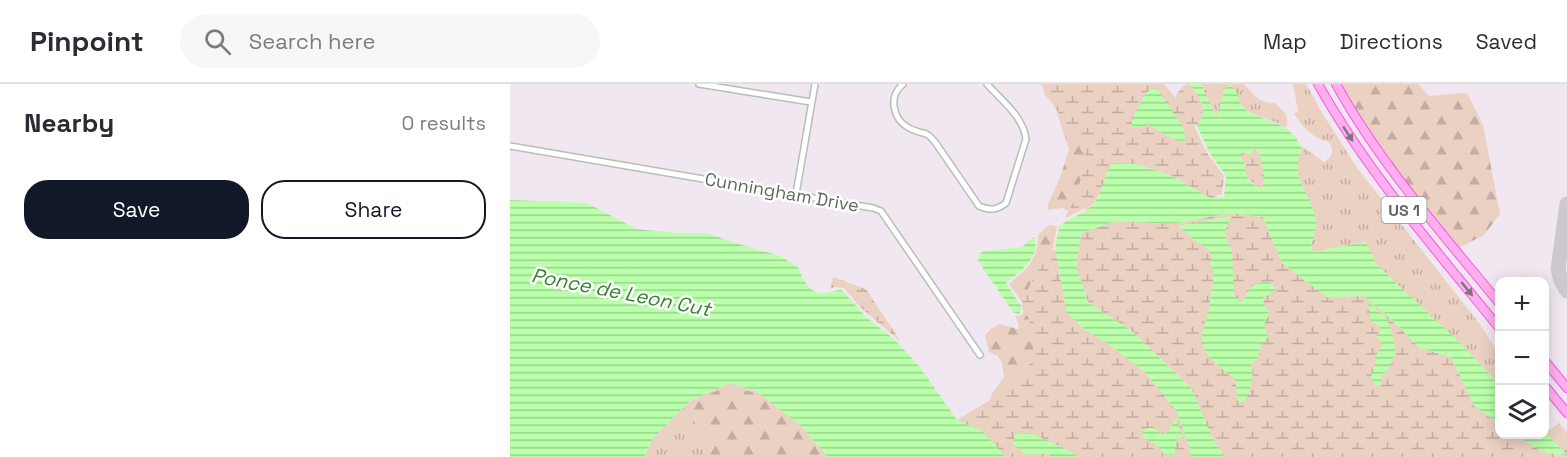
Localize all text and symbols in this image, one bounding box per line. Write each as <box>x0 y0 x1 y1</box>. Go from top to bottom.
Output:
search box <box>180 14 600 68</box>
text: Pinpoint <box>30 23 144 59</box>
icon: search <box>201 25 234 58</box>
text: Search here <box>249 27 375 55</box>
text: Map <box>1263 28 1307 55</box>
text: Directions <box>1340 28 1443 55</box>
text: Saved <box>1476 28 1537 55</box>
text: Nearby <box>24 106 114 140</box>
text: 0 results <box>402 110 486 136</box>
one-way arrow <box>1342 126 1353 142</box>
street label: Cunningham Drive <box>703 167 861 217</box>
button: Save <box>24 180 249 239</box>
button: Share <box>261 180 486 239</box>
road number: US 1 <box>1382 197 1426 223</box>
water label: Ponce de Leon Cut <box>529 262 714 322</box>
map controls <box>1495 277 1549 439</box>
button: + <box>1495 277 1549 331</box>
one-way arrow <box>1460 281 1472 296</box>
button: − <box>1495 331 1549 385</box>
button: layers <box>1495 385 1549 439</box>

